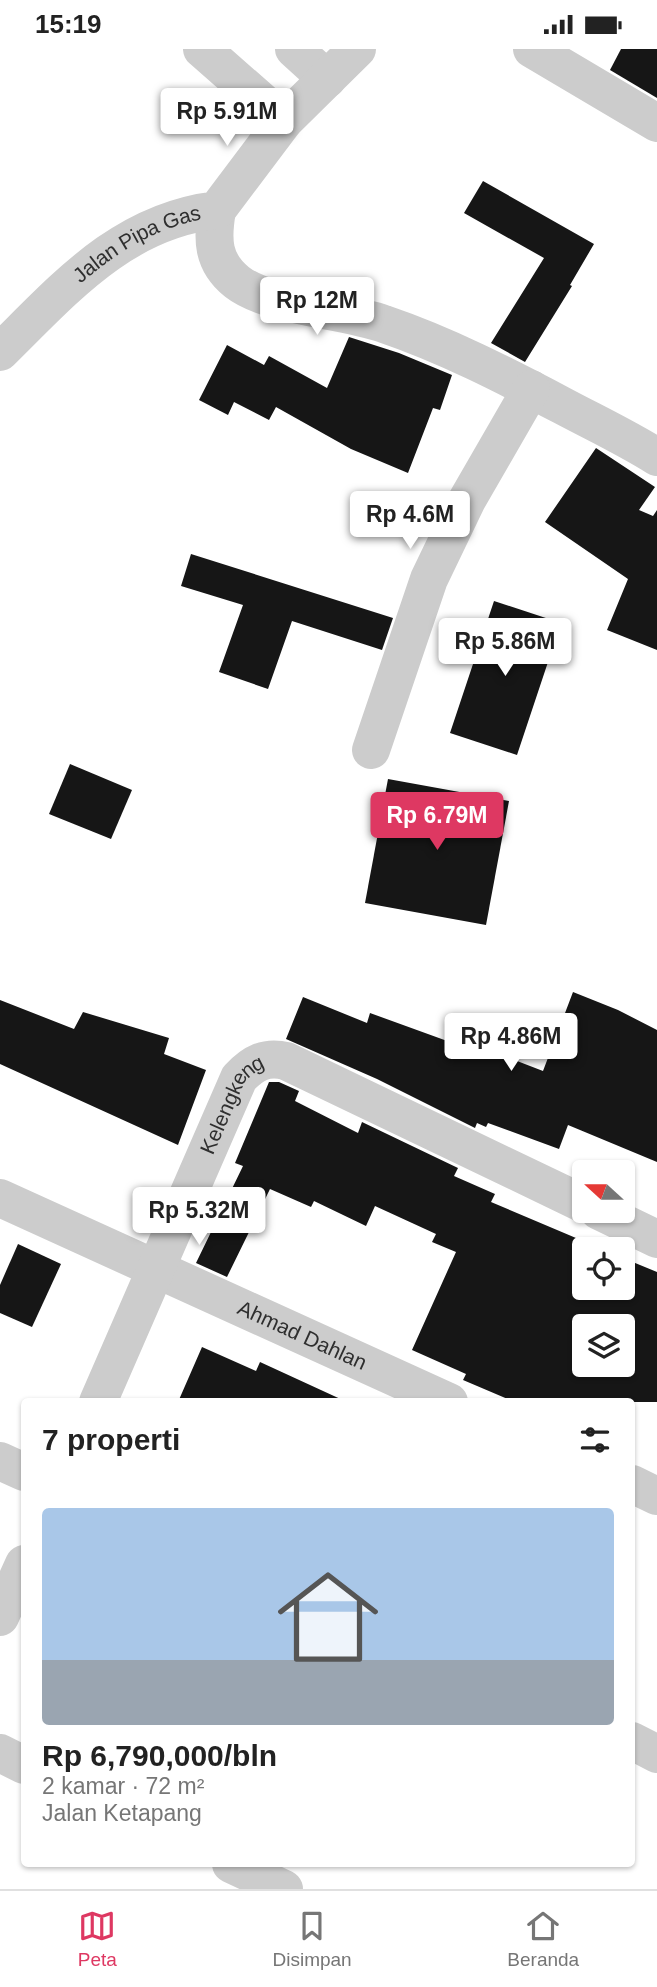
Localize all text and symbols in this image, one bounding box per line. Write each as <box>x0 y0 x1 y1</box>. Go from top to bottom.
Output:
text: 15:19 <box>35 9 102 39</box>
pin: Rp 5.91M <box>155 89 299 148</box>
text: Rp 5.91M <box>177 98 277 124</box>
street label: Jalan Pipa Gas <box>68 201 203 287</box>
pin: Rp 12M <box>260 278 374 337</box>
text: Rp 12M <box>276 287 358 313</box>
pin: Rp 4.6M <box>345 491 475 551</box>
text: Rp 4.6M <box>366 501 454 527</box>
pin: Rp 5.86M <box>433 619 577 678</box>
text: Rp 5.86M <box>455 628 555 654</box>
pin: Rp 6.79M <box>365 793 509 852</box>
text: Rp 6.79M <box>387 802 487 828</box>
pin: Rp 4.86M <box>439 1013 583 1073</box>
text: Rp 4.86M <box>461 1023 561 1049</box>
street label: Kelengkeng <box>195 1050 267 1157</box>
north arrow <box>572 1160 635 1223</box>
map controls <box>572 1160 635 1377</box>
pin: Rp 5.32M <box>127 1187 271 1247</box>
text: Rp 5.32M <box>149 1197 249 1223</box>
button: locate <box>572 1237 635 1300</box>
street label: Ahmad Dahlan <box>234 1296 371 1374</box>
button: layers <box>572 1314 635 1377</box>
icon: filters <box>576 1421 614 1459</box>
text: 7 properti <box>42 1423 180 1456</box>
icon: home <box>265 1554 391 1680</box>
text: Rp 6,790,000/bln <box>42 1739 277 1772</box>
text: 2 kamar · 72 m² <box>42 1773 204 1799</box>
text: Jalan Ketapang <box>42 1800 202 1826</box>
tab: Peta <box>78 1907 117 1971</box>
tab: Disimpan <box>273 1907 352 1971</box>
tab: Beranda <box>507 1907 579 1971</box>

